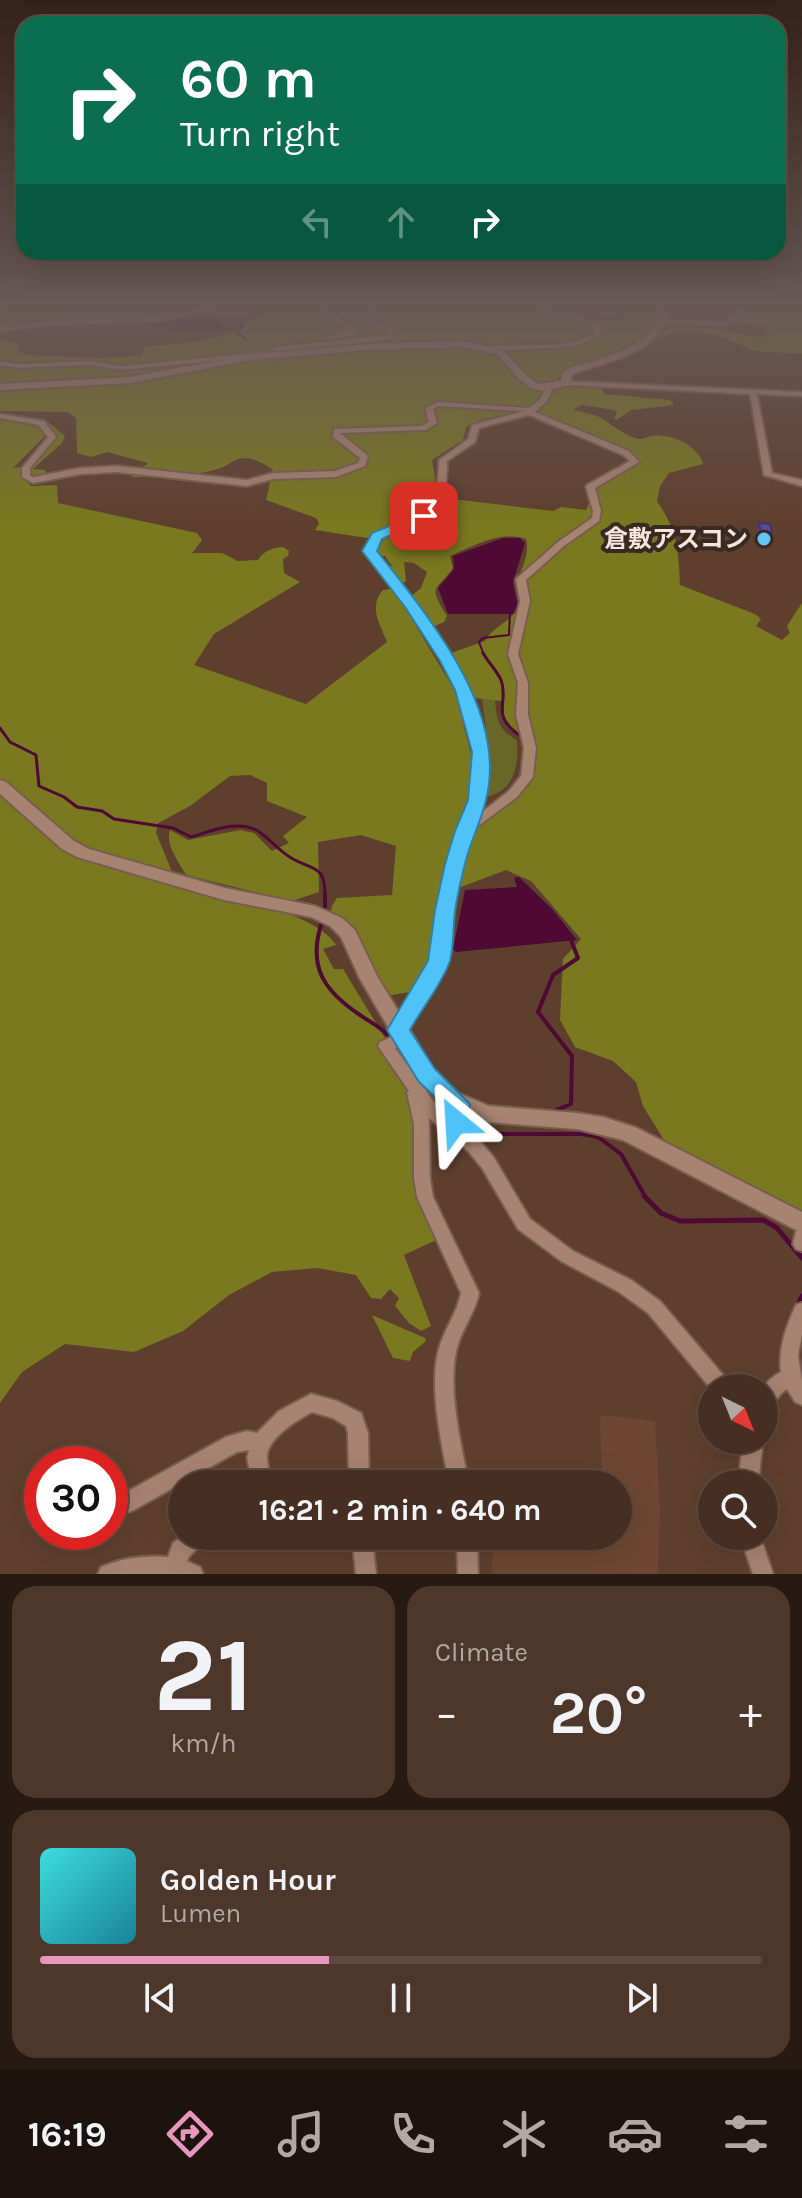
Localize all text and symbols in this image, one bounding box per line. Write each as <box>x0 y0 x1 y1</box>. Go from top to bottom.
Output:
text: 60 m <box>180 46 317 111</box>
icon: right <box>48 48 152 152</box>
text: Turn right <box>180 113 340 155</box>
icon: left <box>295 200 339 244</box>
icon: ahead <box>379 200 423 244</box>
icon: right <box>463 200 507 244</box>
pin <box>390 482 458 550</box>
icon: arrive <box>402 494 446 538</box>
place label: 倉敷アスコン <box>604 525 748 553</box>
marker: 倉敷アスコン <box>755 530 773 548</box>
position arrow <box>414 1080 498 1164</box>
north arrow <box>698 1374 778 1454</box>
map controls <box>698 1374 778 1550</box>
speed limit sign: 30 <box>24 1446 128 1550</box>
button: search <box>698 1470 778 1550</box>
text: 16:21 · 2 min · 640 m <box>259 1492 541 1528</box>
text: 21 <box>154 1615 254 1736</box>
text: Climate <box>435 1637 528 1668</box>
text: 20° <box>550 1678 647 1748</box>
text: − <box>435 1688 458 1739</box>
text: + <box>739 1688 762 1739</box>
text: km/h <box>171 1728 236 1759</box>
text: Golden Hour <box>160 1862 336 1898</box>
text: Lumen <box>160 1898 241 1929</box>
icon: previous <box>138 1976 182 2020</box>
icon: pause <box>379 1976 423 2020</box>
icon: next <box>620 1976 664 2020</box>
icon: directions <box>162 2106 218 2162</box>
icon: music <box>273 2106 329 2162</box>
icon: phone <box>385 2106 441 2162</box>
icon: climate <box>496 2106 552 2162</box>
icon: car <box>607 2106 663 2162</box>
icon: filters <box>718 2106 774 2162</box>
text: 16:19 <box>28 2113 107 2155</box>

